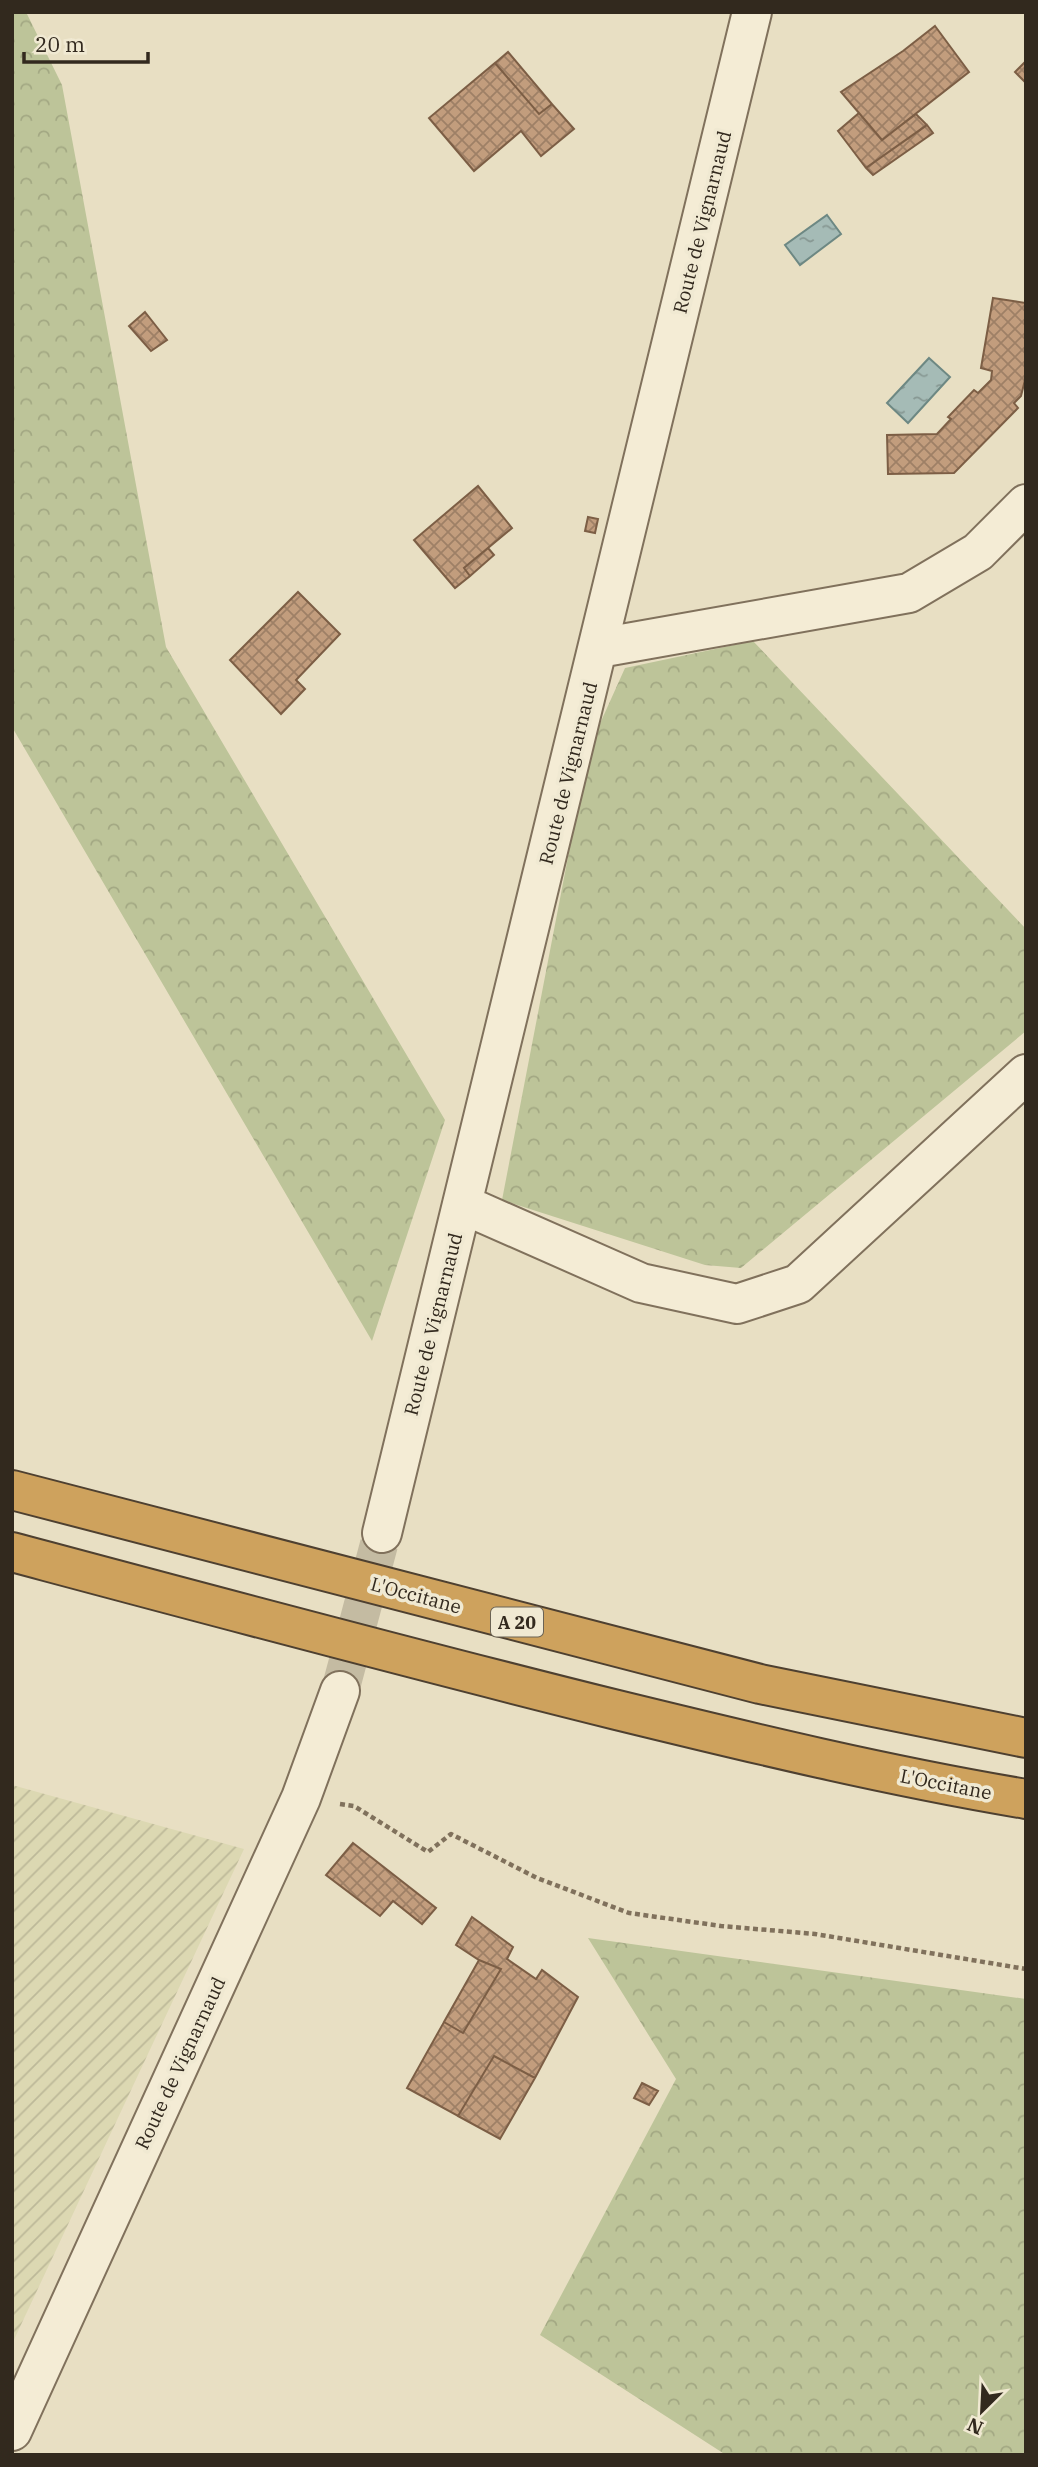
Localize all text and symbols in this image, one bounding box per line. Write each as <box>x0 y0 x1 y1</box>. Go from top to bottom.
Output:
scale bar <box>24 21 149 65</box>
text: 20 m <box>35 30 85 58</box>
street label: Route de Vignarnaud <box>668 128 736 316</box>
street label: Route de Vignarnaud <box>534 679 602 867</box>
street label: Route de Vignarnaud <box>399 1230 467 1418</box>
street label: L'Occitane <box>368 1571 464 1619</box>
road number: A 20 <box>491 1608 543 1637</box>
street label: L'Occitane <box>898 1763 994 1805</box>
street label: Route de Vignarnaud <box>129 1973 231 2153</box>
north arrow <box>947 2376 1017 2446</box>
text: N <box>963 2413 987 2441</box>

